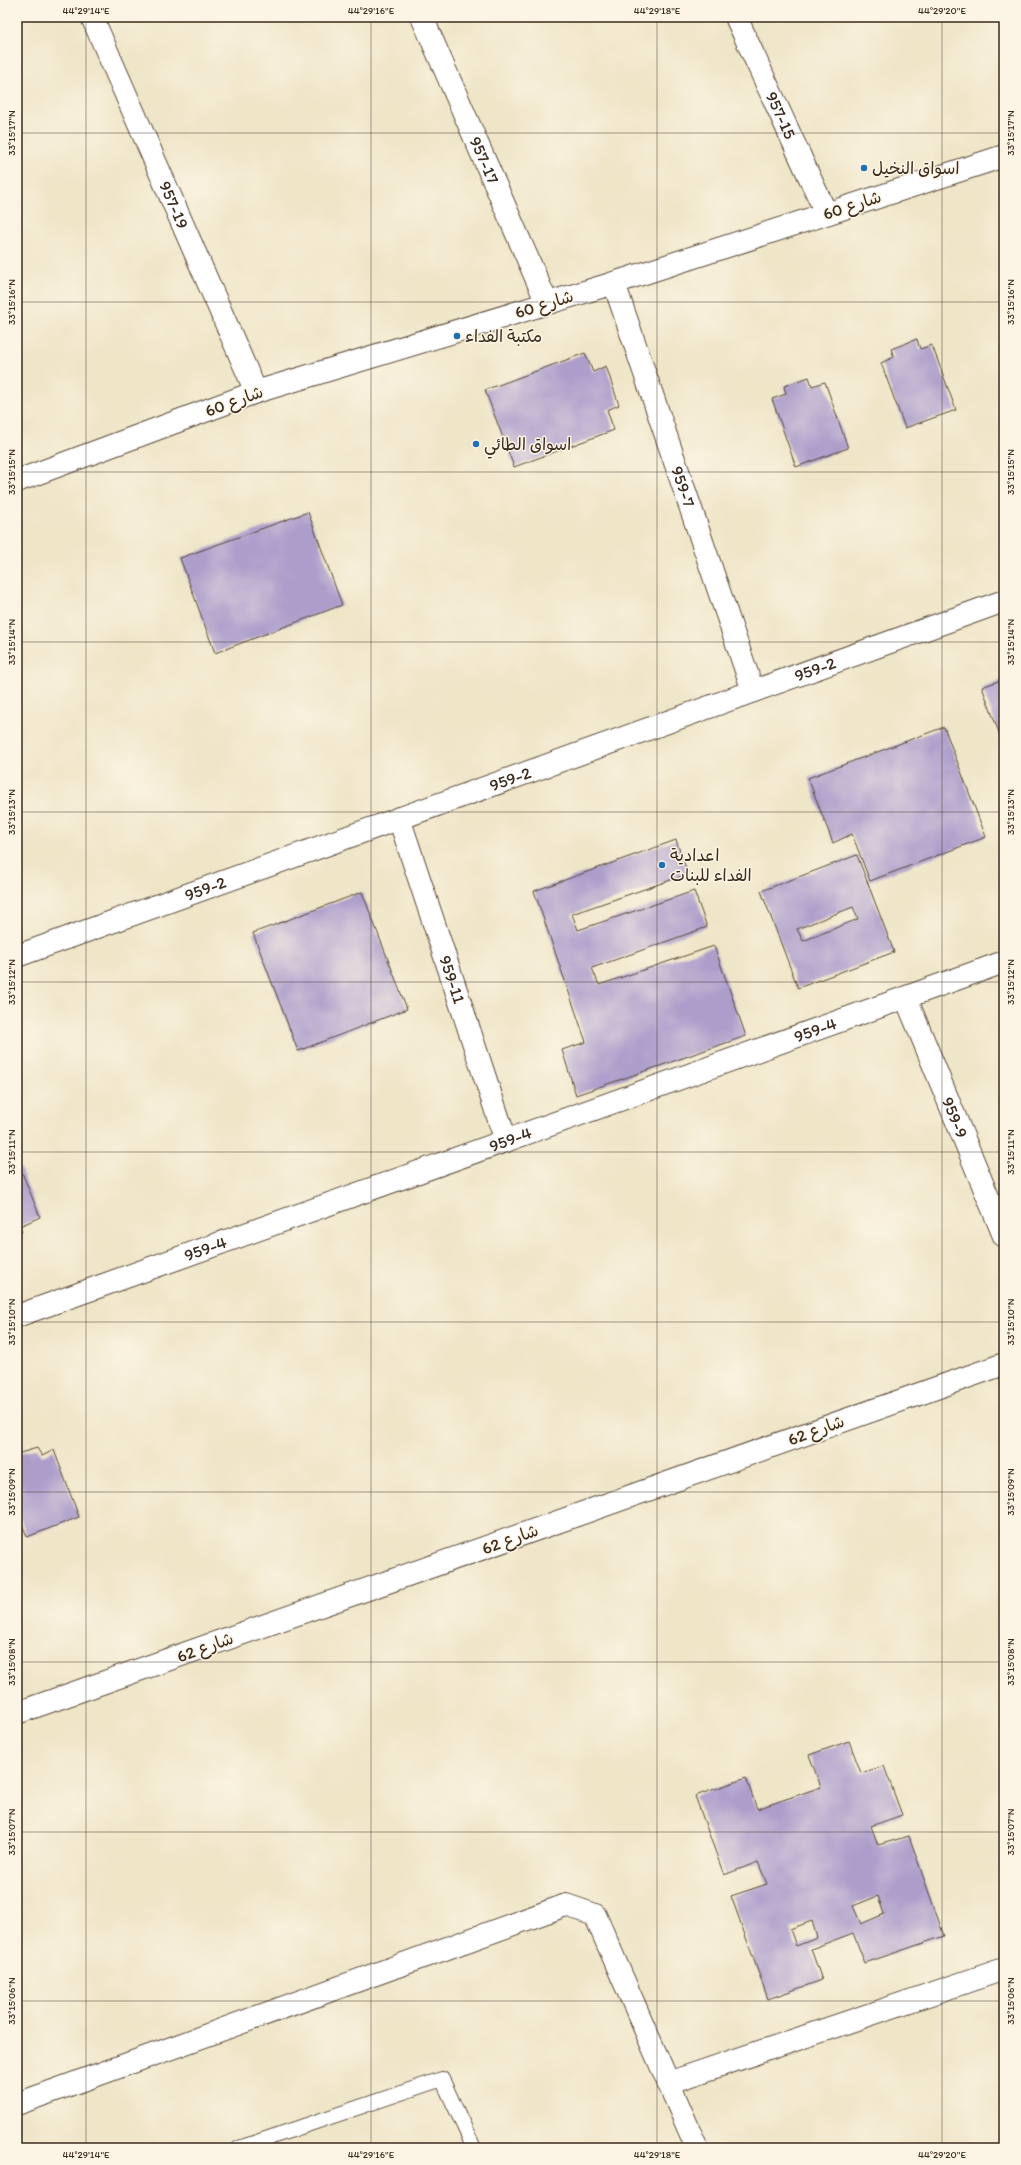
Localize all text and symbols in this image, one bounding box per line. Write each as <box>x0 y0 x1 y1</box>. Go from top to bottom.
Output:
text: 44°29'14"E <box>62 4 110 17</box>
text: 44°29'16"E <box>348 4 395 17</box>
text: 44°29'18"E <box>634 4 681 17</box>
text: 44°29'20"E <box>918 4 966 17</box>
street label: 957-15 <box>762 88 801 142</box>
text: 33°15'17"N <box>5 110 18 156</box>
text: 33°15'17"N <box>1004 110 1017 156</box>
street label: 957-17 <box>465 133 504 187</box>
place label: اسواق النخيل <box>872 158 960 179</box>
marker: اسواق النخيل <box>859 163 869 173</box>
street label: 957-19 <box>155 178 193 232</box>
street label: شارع 60 <box>820 186 884 226</box>
text: 33°15'16"N <box>5 279 18 325</box>
text: 33°15'16"N <box>1004 279 1017 325</box>
street label: شارع 60 <box>512 286 576 324</box>
place label: مكتبة الفداء <box>465 326 542 346</box>
marker: مكتبة الفداء <box>452 331 462 341</box>
street label: شارع 60 <box>202 381 266 423</box>
place label: اسواق الطائي <box>484 434 571 459</box>
marker: اسواق الطائي <box>471 439 481 449</box>
text: 33°15'15"N <box>5 449 18 495</box>
text: 33°15'15"N <box>1004 449 1017 495</box>
street label: 959-7 <box>667 463 700 510</box>
text: 33°15'14"N <box>5 618 18 665</box>
text: 33°15'14"N <box>1004 618 1017 665</box>
street label: 959-2 <box>792 652 838 686</box>
street label: 959-2 <box>487 762 534 795</box>
text: 33°15'13"N <box>5 789 18 835</box>
text: 33°15'13"N <box>1004 789 1017 835</box>
place label: اعدادية الفداء للبنات <box>670 845 752 885</box>
marker: اعدادية الفداء للبنات <box>657 860 667 870</box>
street label: 959-2 <box>182 872 229 905</box>
street label: 959-11 <box>435 953 470 1006</box>
text: 33°15'12"N <box>5 959 18 1005</box>
text: 33°15'12"N <box>1004 959 1017 1005</box>
street label: 959-4 <box>791 1013 839 1047</box>
street label: 959-9 <box>938 1094 972 1141</box>
street label: 959-4 <box>486 1122 534 1156</box>
text: 33°15'11"N <box>5 1129 18 1175</box>
text: 33°15'11"N <box>1004 1129 1017 1175</box>
street label: 959-4 <box>181 1232 229 1265</box>
text: 33°15'10"N <box>5 1298 18 1345</box>
text: 33°15'10"N <box>1004 1298 1017 1345</box>
street label: شارع 62 <box>785 1411 848 1451</box>
text: 33°15'09"N <box>5 1468 18 1516</box>
text: 33°15'09"N <box>1004 1468 1017 1516</box>
street label: شارع 62 <box>479 1520 542 1560</box>
street label: شارع 62 <box>174 1628 237 1668</box>
text: 33°15'08"N <box>5 1638 18 1686</box>
text: 33°15'08"N <box>1004 1638 1017 1686</box>
text: 33°15'07"N <box>5 1808 18 1856</box>
text: 33°15'07"N <box>1004 1808 1017 1856</box>
text: 33°15'06"N <box>5 1977 18 2025</box>
text: 33°15'06"N <box>1004 1977 1017 2025</box>
text: 44°29'14"E <box>62 2148 110 2161</box>
text: 44°29'16"E <box>348 2148 395 2161</box>
text: 44°29'18"E <box>634 2148 681 2161</box>
text: 44°29'20"E <box>918 2148 966 2161</box>

